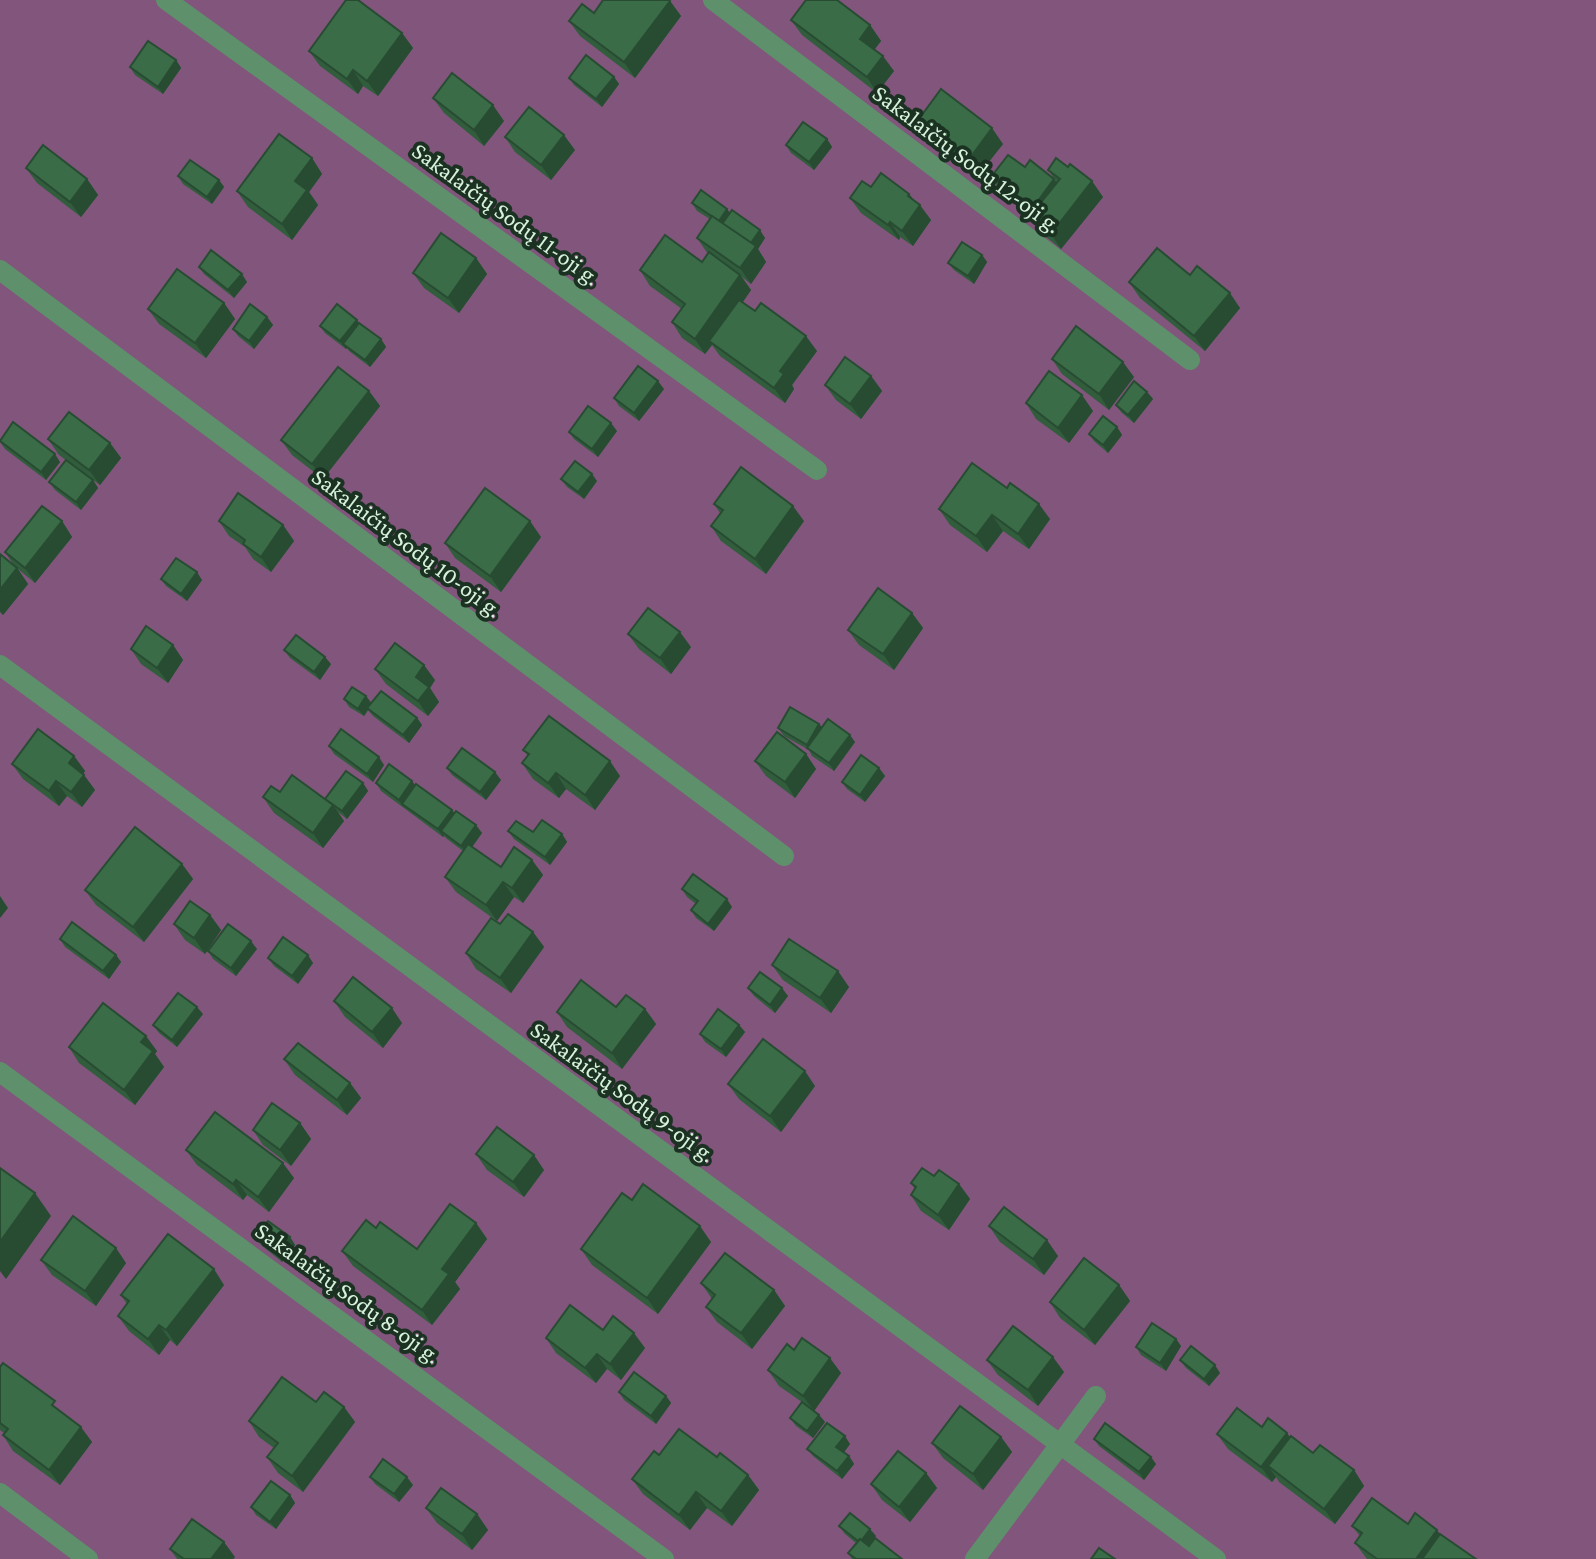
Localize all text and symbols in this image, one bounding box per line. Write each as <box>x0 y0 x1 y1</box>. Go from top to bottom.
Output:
street label: Sakalaičių Sodų 12-oji g. <box>868 79 1067 238</box>
street label: Sakalaičių Sodų 11-oji g. <box>407 136 605 291</box>
street label: Sakalaičių Sodų 10-oji g. <box>307 462 508 623</box>
street label: Sakalaičių Sodų 9-oji g. <box>526 1016 721 1168</box>
street label: Sakalaičių Sodų 8-oji g. <box>250 1216 446 1369</box>

